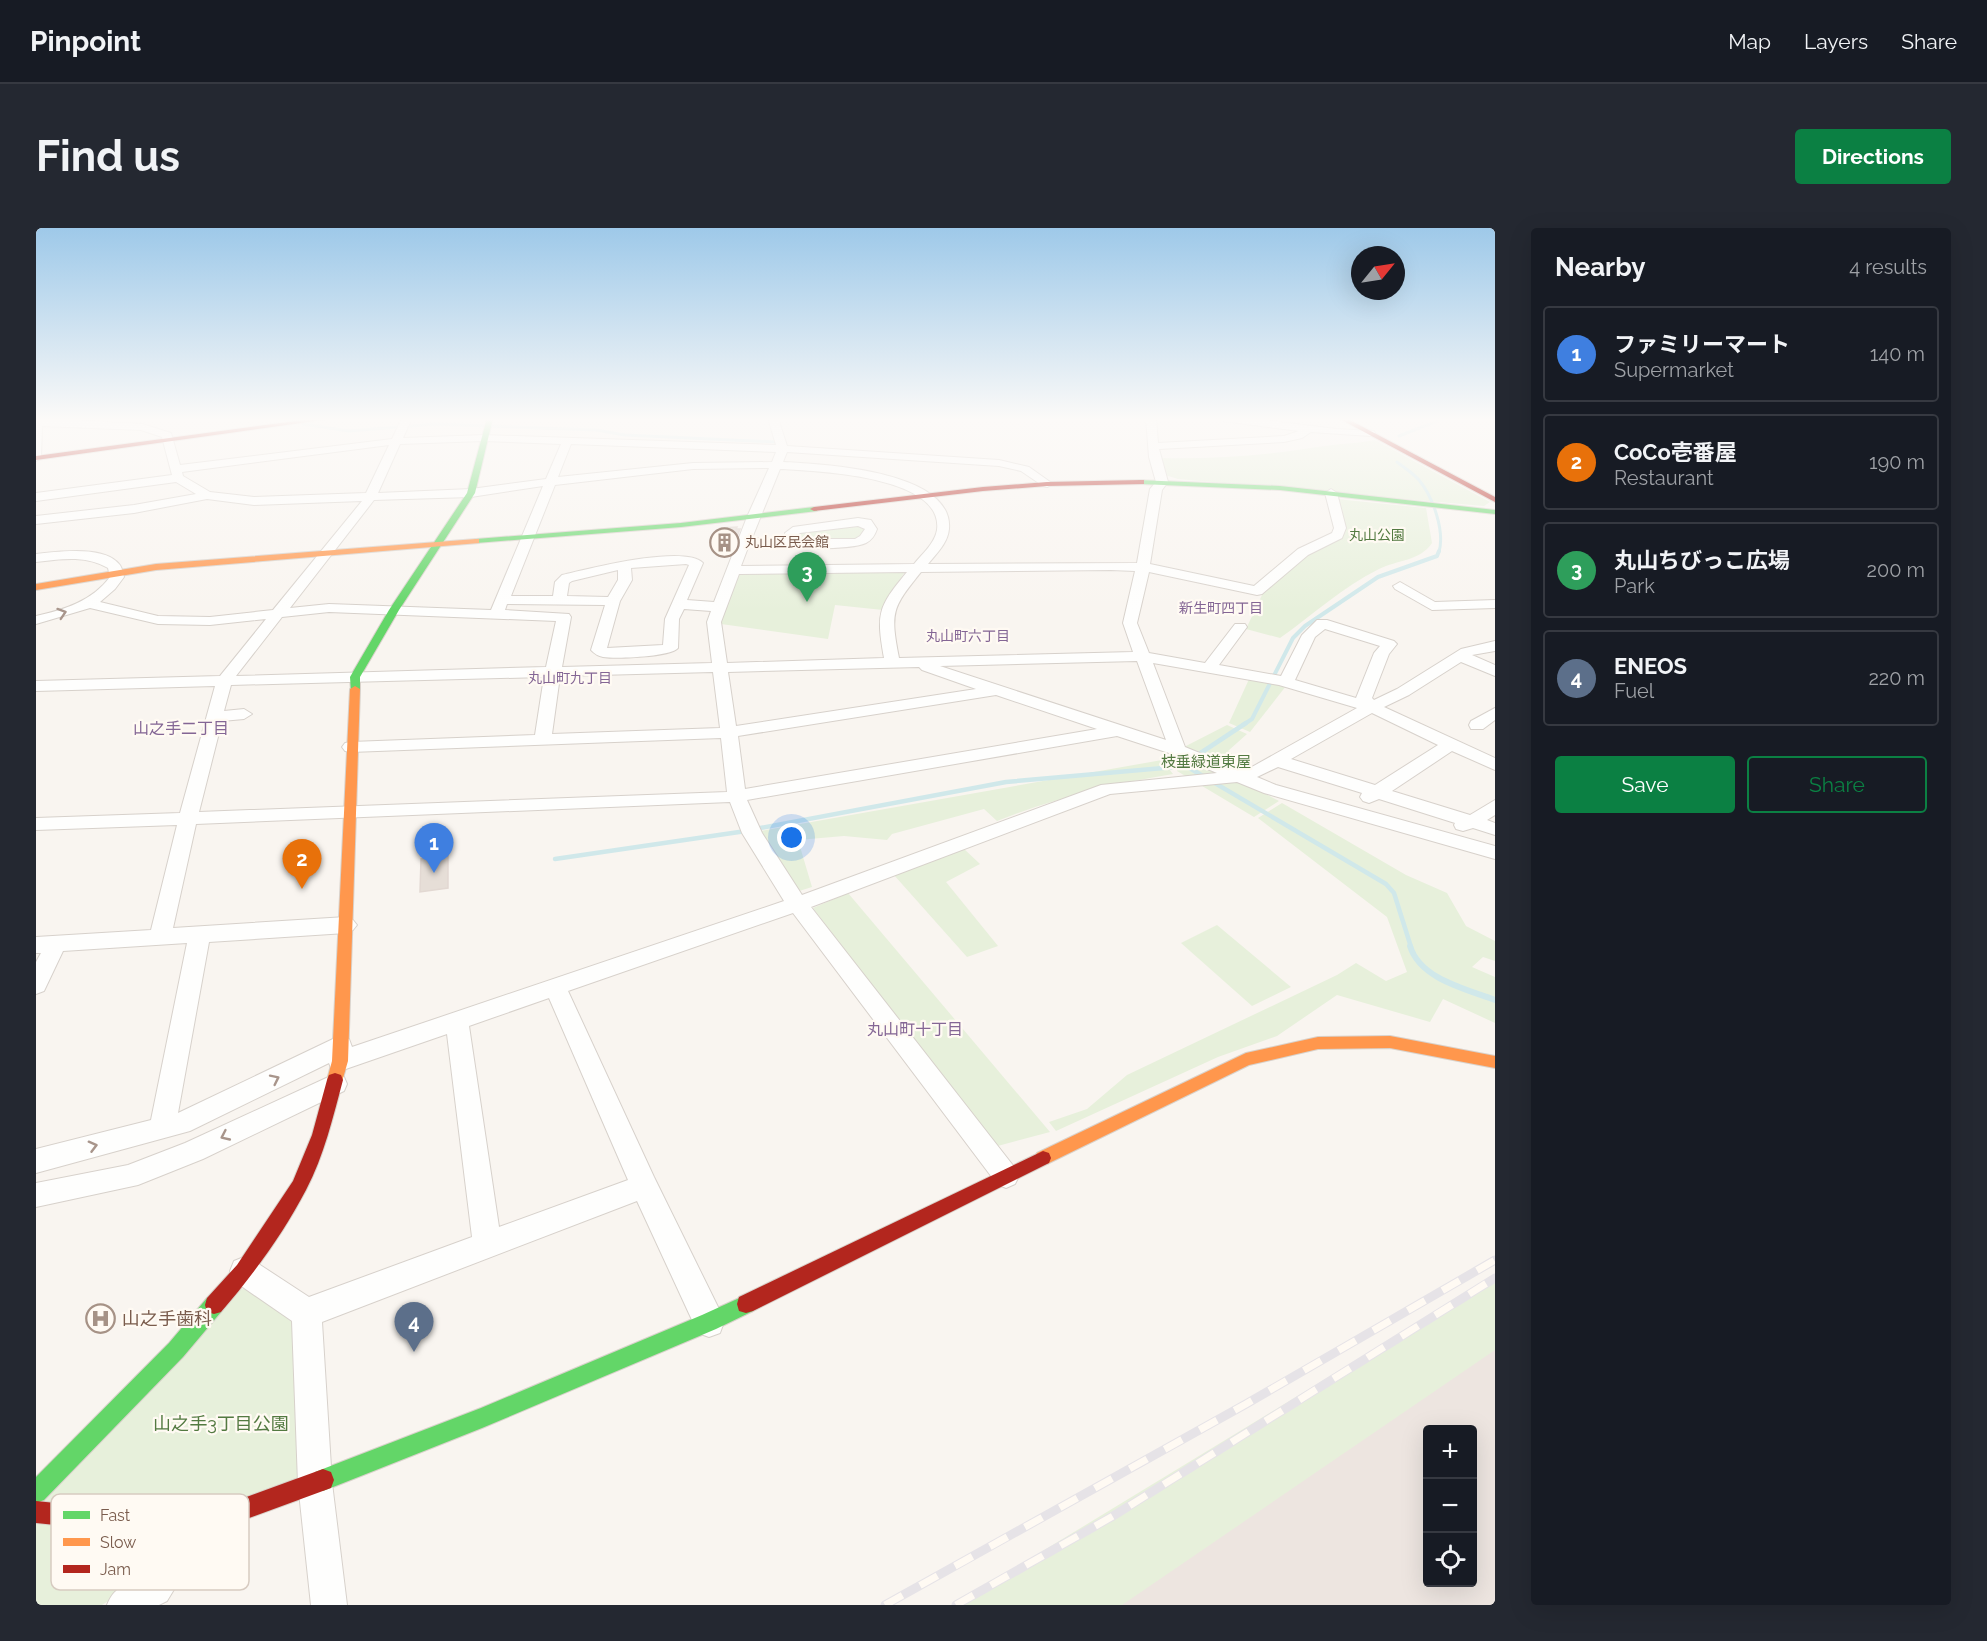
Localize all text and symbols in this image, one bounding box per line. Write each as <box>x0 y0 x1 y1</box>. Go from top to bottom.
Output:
text: Pinpoint <box>30 25 141 58</box>
text: Map <box>1728 29 1771 54</box>
text: Layers <box>1804 29 1868 54</box>
text: Share <box>1901 29 1957 54</box>
button: Directions <box>1795 129 1951 184</box>
text: Find us <box>36 132 180 181</box>
north arrow <box>1351 246 1405 300</box>
text: Nearby <box>1555 252 1645 282</box>
text: 4 results <box>1849 255 1927 279</box>
text: ファミリーマート <box>1614 331 1790 357</box>
text: 1 <box>1572 342 1581 366</box>
text: 140 m <box>1870 342 1925 366</box>
text: Supermarket <box>1614 358 1734 382</box>
text: CoCo壱番屋 <box>1614 439 1737 465</box>
text: 2 <box>1571 450 1582 474</box>
text: 190 m <box>1869 450 1925 474</box>
text: Restaurant <box>1614 466 1714 490</box>
building icon: 丸山区民会館 <box>708 526 740 558</box>
park label: 丸山公園 <box>1349 527 1405 543</box>
place label: 丸山区民会館 <box>745 534 829 550</box>
text: 丸山ちびっこ広場 <box>1614 547 1790 573</box>
pin: 3 <box>788 552 826 602</box>
text: 3 <box>1571 558 1582 582</box>
text: 200 m <box>1867 558 1925 582</box>
text: Park <box>1614 574 1655 598</box>
district label: 新生町四丁目 <box>1179 600 1263 616</box>
one-way arrow <box>56 608 67 620</box>
district label: 丸山町六丁目 <box>926 628 1010 644</box>
text: ENEOS <box>1614 653 1687 679</box>
text: 4 <box>1571 666 1582 690</box>
text: 220 m <box>1868 666 1925 690</box>
district label: 丸山町九丁目 <box>528 670 612 686</box>
text: Fuel <box>1614 679 1654 703</box>
district label: 山之手二丁目 <box>133 719 229 738</box>
park label: 枝垂緑道東屋 <box>1161 753 1251 771</box>
button: Save <box>1555 756 1735 813</box>
button: Share <box>1747 756 1927 813</box>
your location <box>777 823 806 852</box>
pin: 1 <box>414 824 454 873</box>
pin: 2 <box>282 840 322 889</box>
district label: 丸山町十丁目 <box>867 1020 963 1039</box>
one-way arrow <box>268 1075 279 1087</box>
one-way arrow <box>221 1129 232 1141</box>
one-way arrow <box>87 1141 97 1154</box>
pin: 4 <box>394 1302 434 1352</box>
hospital icon: 山之手歯科 <box>85 1303 117 1335</box>
place label: 山之手歯科 <box>122 1308 212 1329</box>
park label: 山之手3丁目公園 <box>153 1413 289 1434</box>
map controls <box>1423 1425 1477 1587</box>
button: + <box>1423 1425 1477 1479</box>
button: − <box>1423 1479 1477 1533</box>
legend <box>51 1494 249 1590</box>
text: Fast <box>100 1506 131 1525</box>
text: Slow <box>100 1533 136 1552</box>
button: locate <box>1423 1533 1477 1587</box>
text: Jam <box>100 1560 131 1579</box>

